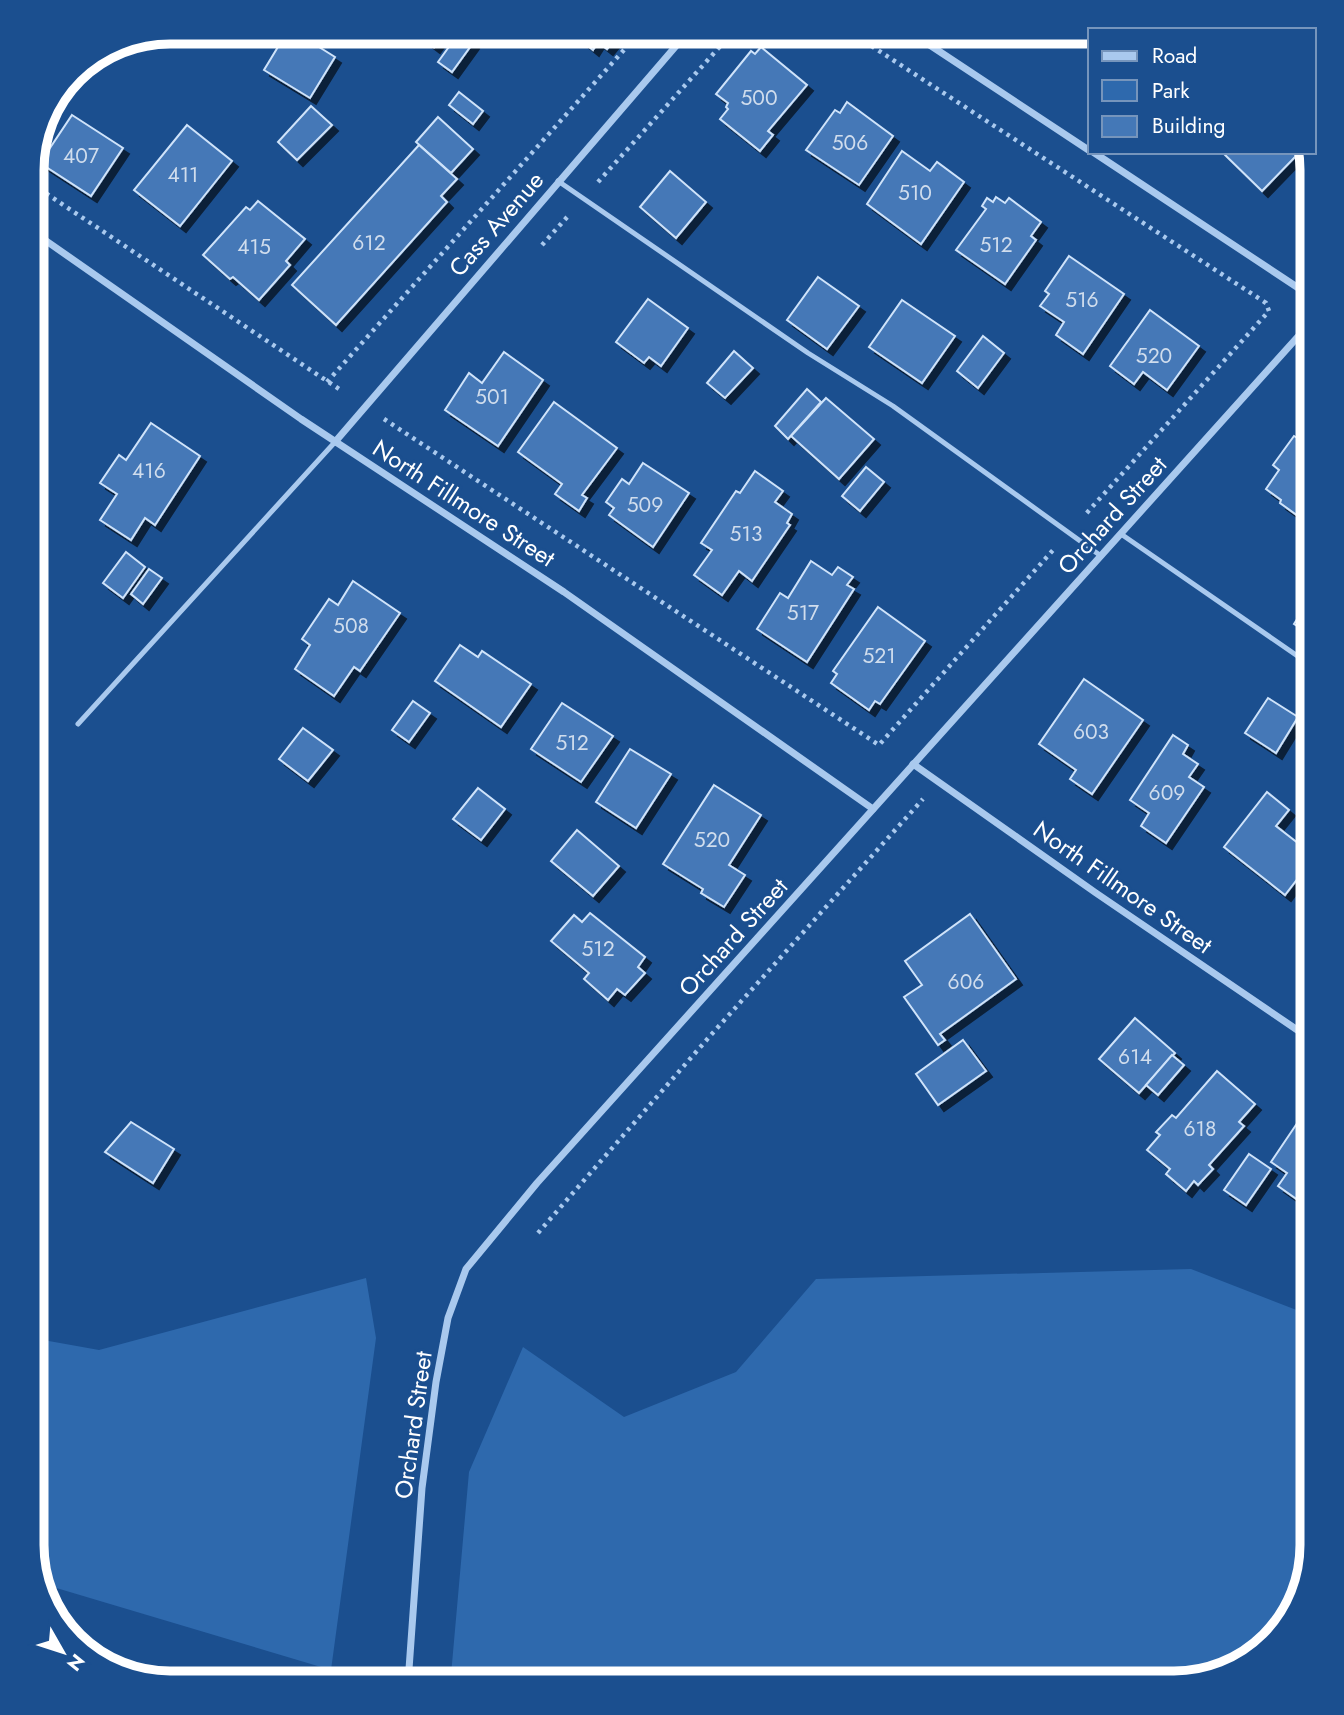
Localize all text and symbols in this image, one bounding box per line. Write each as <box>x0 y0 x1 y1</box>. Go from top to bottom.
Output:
legend <box>1088 28 1316 154</box>
text: Road <box>1152 41 1197 71</box>
text: Park <box>1152 76 1190 106</box>
house number: 500 <box>740 83 778 113</box>
text: Building <box>1152 111 1225 141</box>
house number: 506 <box>832 128 868 158</box>
house number: 407 <box>63 141 99 171</box>
house number: 411 <box>167 160 199 190</box>
street label: Cass Avenue <box>440 164 552 284</box>
house number: 510 <box>898 178 932 208</box>
house number: 612 <box>352 228 386 258</box>
house number: 512 <box>979 230 1013 260</box>
house number: 415 <box>237 232 271 262</box>
house number: 516 <box>1065 285 1099 315</box>
house number: 520 <box>1136 341 1172 371</box>
house number: 501 <box>475 382 509 412</box>
street label: North Fillmore Street <box>366 431 562 575</box>
street label: Orchard Street <box>1049 448 1175 582</box>
house number: 416 <box>132 456 166 486</box>
house number: 509 <box>627 490 663 520</box>
house number: 513 <box>730 519 762 549</box>
house number: 517 <box>787 598 819 628</box>
house number: 508 <box>333 611 369 641</box>
house number: 521 <box>862 641 896 671</box>
house number: 603 <box>1073 717 1109 747</box>
house number: 512 <box>555 728 589 758</box>
house number: 609 <box>1149 778 1185 808</box>
street label: North Fillmore Street <box>1026 812 1220 962</box>
house number: 520 <box>694 825 730 855</box>
street label: Orchard Street <box>670 870 796 1004</box>
house number: 512 <box>581 934 615 964</box>
house number: 606 <box>948 967 984 997</box>
house number: 614 <box>1118 1042 1152 1072</box>
house number: 618 <box>1183 1114 1217 1144</box>
street label: Orchard Street <box>385 1349 441 1501</box>
north arrow <box>28 1617 98 1687</box>
text: N <box>61 1648 91 1677</box>

